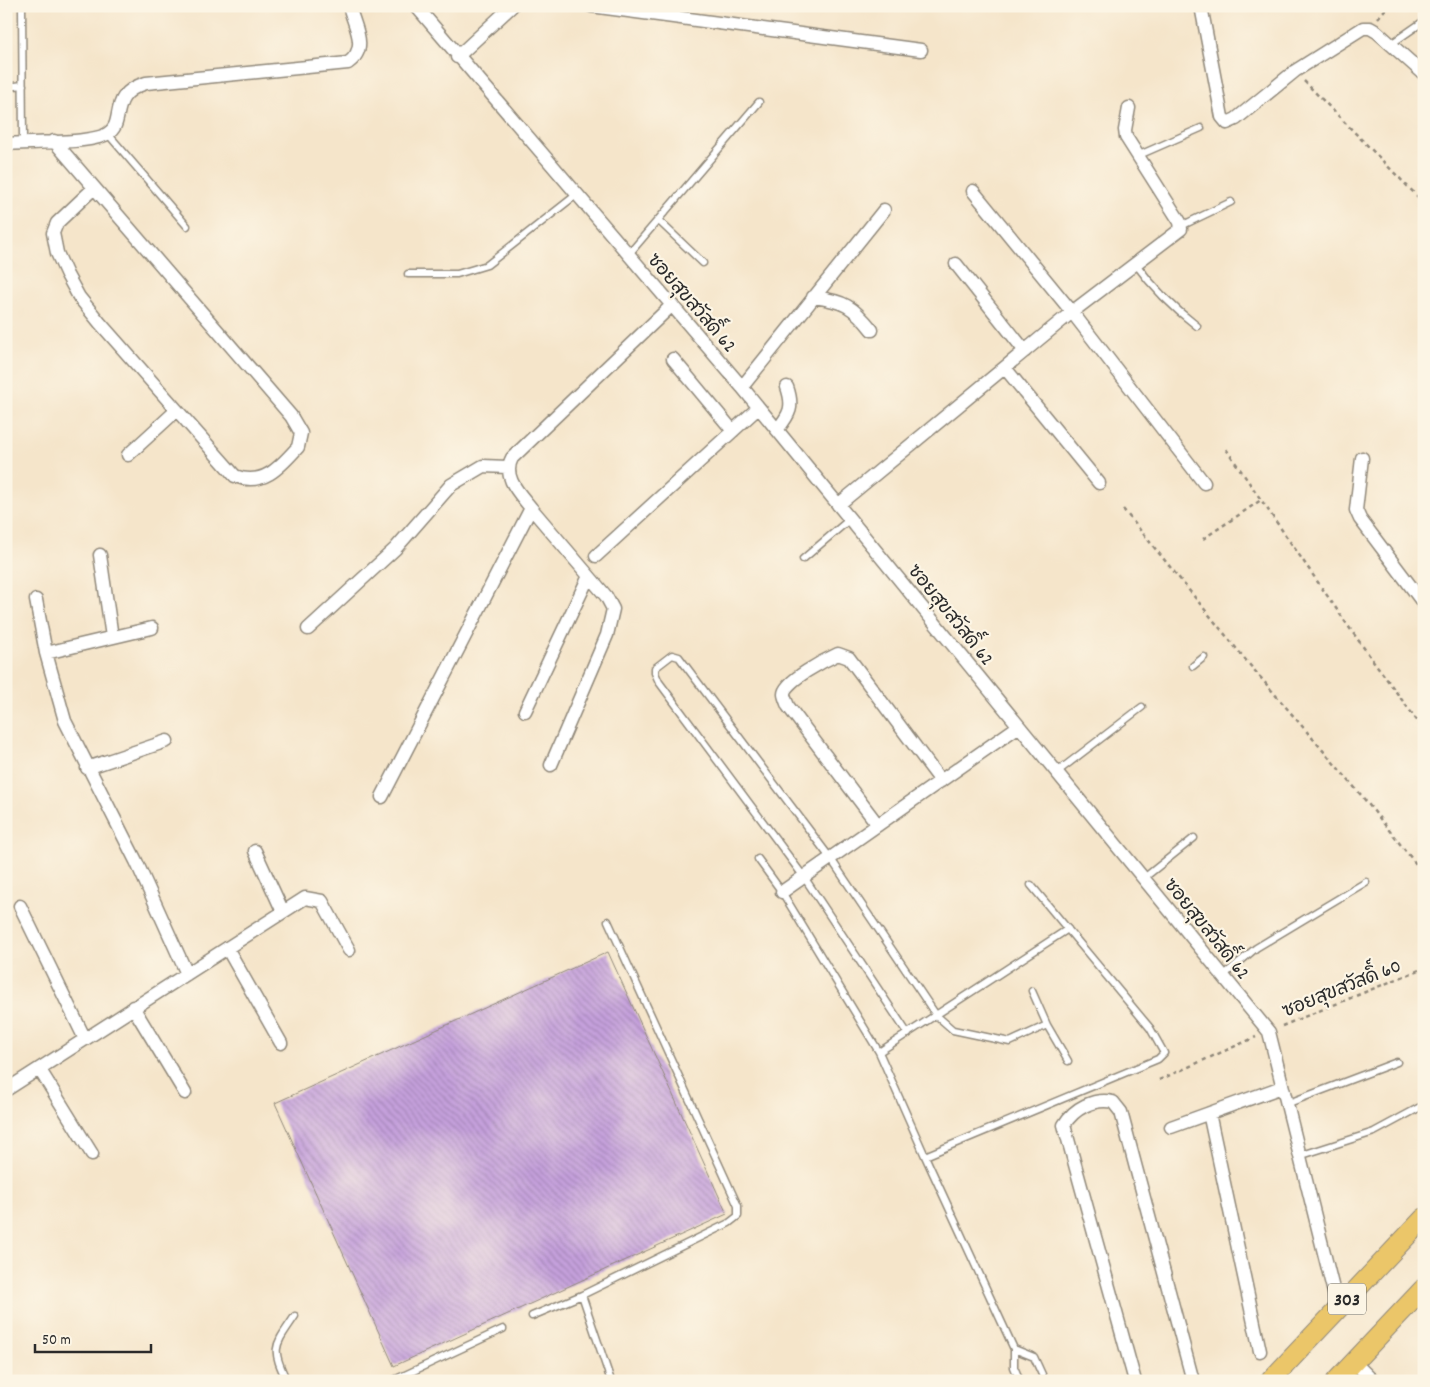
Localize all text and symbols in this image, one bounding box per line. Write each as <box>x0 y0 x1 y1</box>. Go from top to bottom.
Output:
street label: ซอยสุขสวัสดิ์ 62 <box>640 245 746 360</box>
street label: ซอยสุขสวัสดิ์ 62 <box>900 556 1004 673</box>
street label: ซอยสุขสวัสดิ์ 62 <box>1156 870 1260 987</box>
street label: ซอยสุขสวัสดิ์ 60 <box>1277 948 1406 1026</box>
road number: 303 <box>1328 1284 1366 1315</box>
scale bar <box>35 1322 151 1354</box>
text: 50 m <box>42 1330 71 1352</box>

